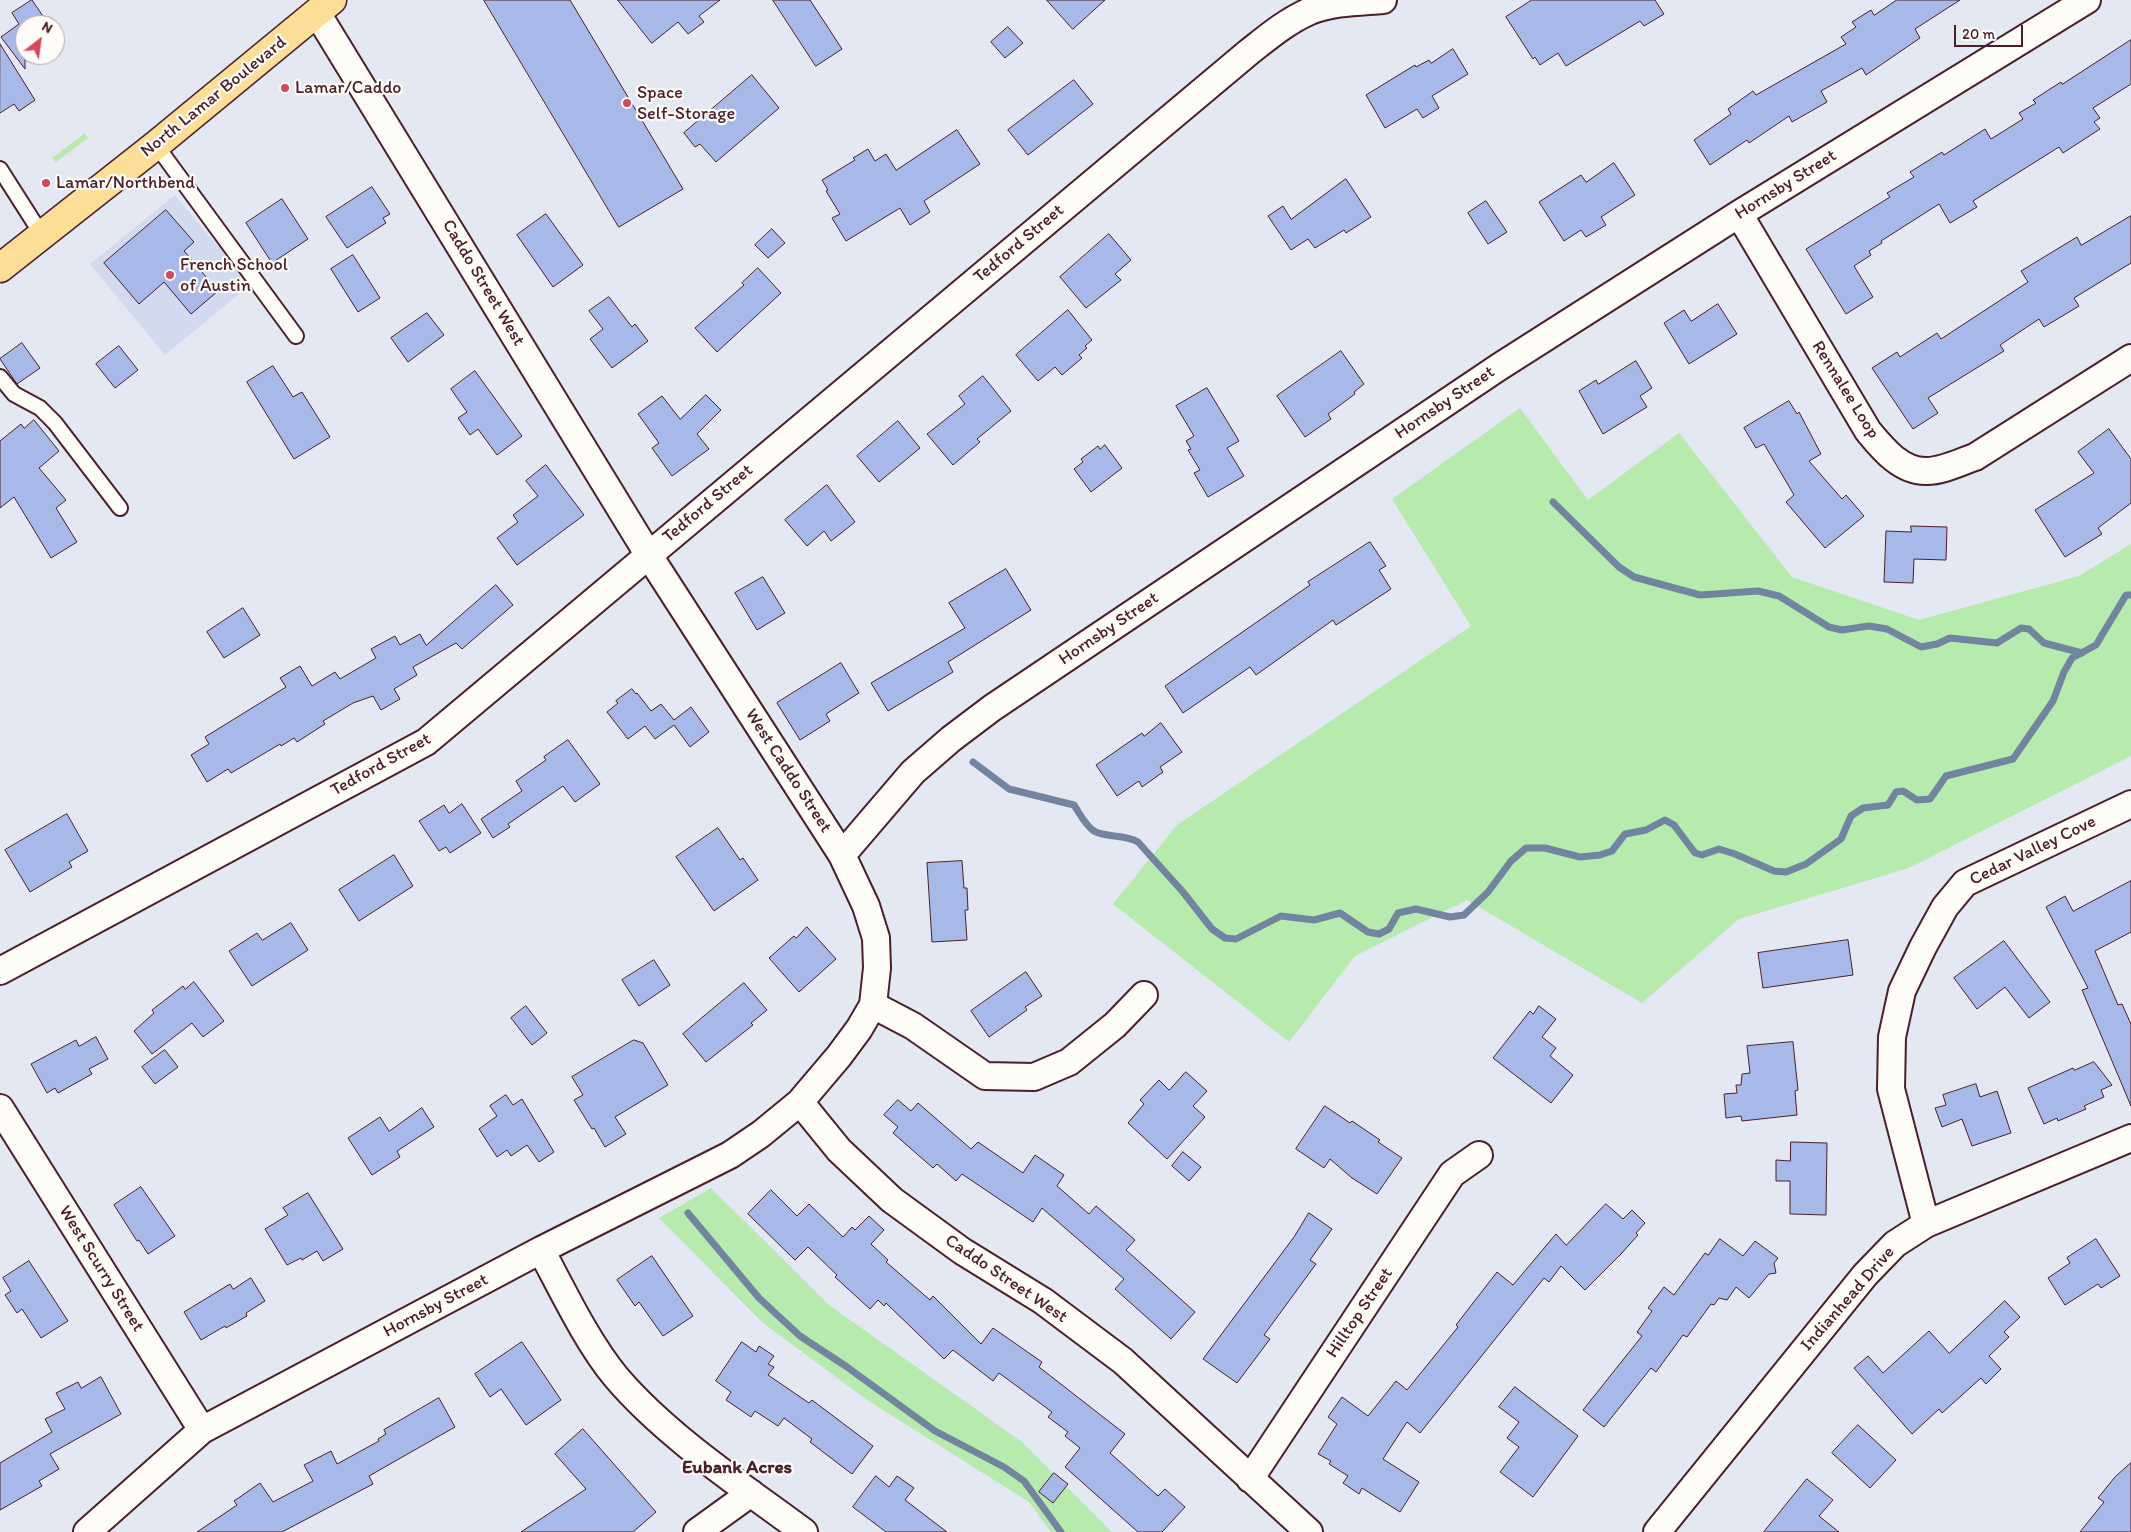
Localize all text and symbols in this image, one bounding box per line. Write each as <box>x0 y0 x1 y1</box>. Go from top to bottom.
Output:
north arrow <box>15 15 65 65</box>
scale bar <box>1956 15 2025 47</box>
text: N <box>39 18 56 37</box>
text: 20 m <box>1962 25 1995 43</box>
street label: North Lamar Boulevard <box>137 32 291 162</box>
place label: Lamar/Caddo <box>295 77 401 99</box>
marker: Lamar/Caddo <box>279 82 291 94</box>
place label: Space Self-Storage <box>637 82 735 125</box>
marker: Space Self-Storage <box>621 97 633 109</box>
street label: Hornsby Street <box>1731 145 1841 225</box>
place label: Lamar/Northbend <box>56 172 195 194</box>
marker: Lamar/Northbend <box>40 177 52 189</box>
street label: Tedford Street <box>969 200 1069 288</box>
street label: Caddo Street West <box>437 216 529 350</box>
place label: French School of Austin <box>180 254 288 296</box>
marker: French School of Austin <box>164 269 176 281</box>
street label: Rennalee Loop <box>1806 337 1884 443</box>
street label: Hornsby Street <box>1391 362 1499 444</box>
street label: Tedford Street <box>658 460 758 548</box>
street label: Hornsby Street <box>1055 588 1163 670</box>
street label: West Caddo Street <box>740 705 836 837</box>
street label: Tedford Street <box>327 729 435 801</box>
street label: Cedar Valley Cove <box>1966 811 2100 891</box>
street label: West Scurry Street <box>54 1202 148 1336</box>
street label: Caddo Street West <box>941 1230 1071 1328</box>
street label: Indianhead Drive <box>1796 1242 1900 1356</box>
street label: Hilltop Street <box>1322 1264 1398 1362</box>
street label: Hornsby Street <box>380 1269 492 1343</box>
district label: Eubank Acres <box>682 1457 792 1479</box>

